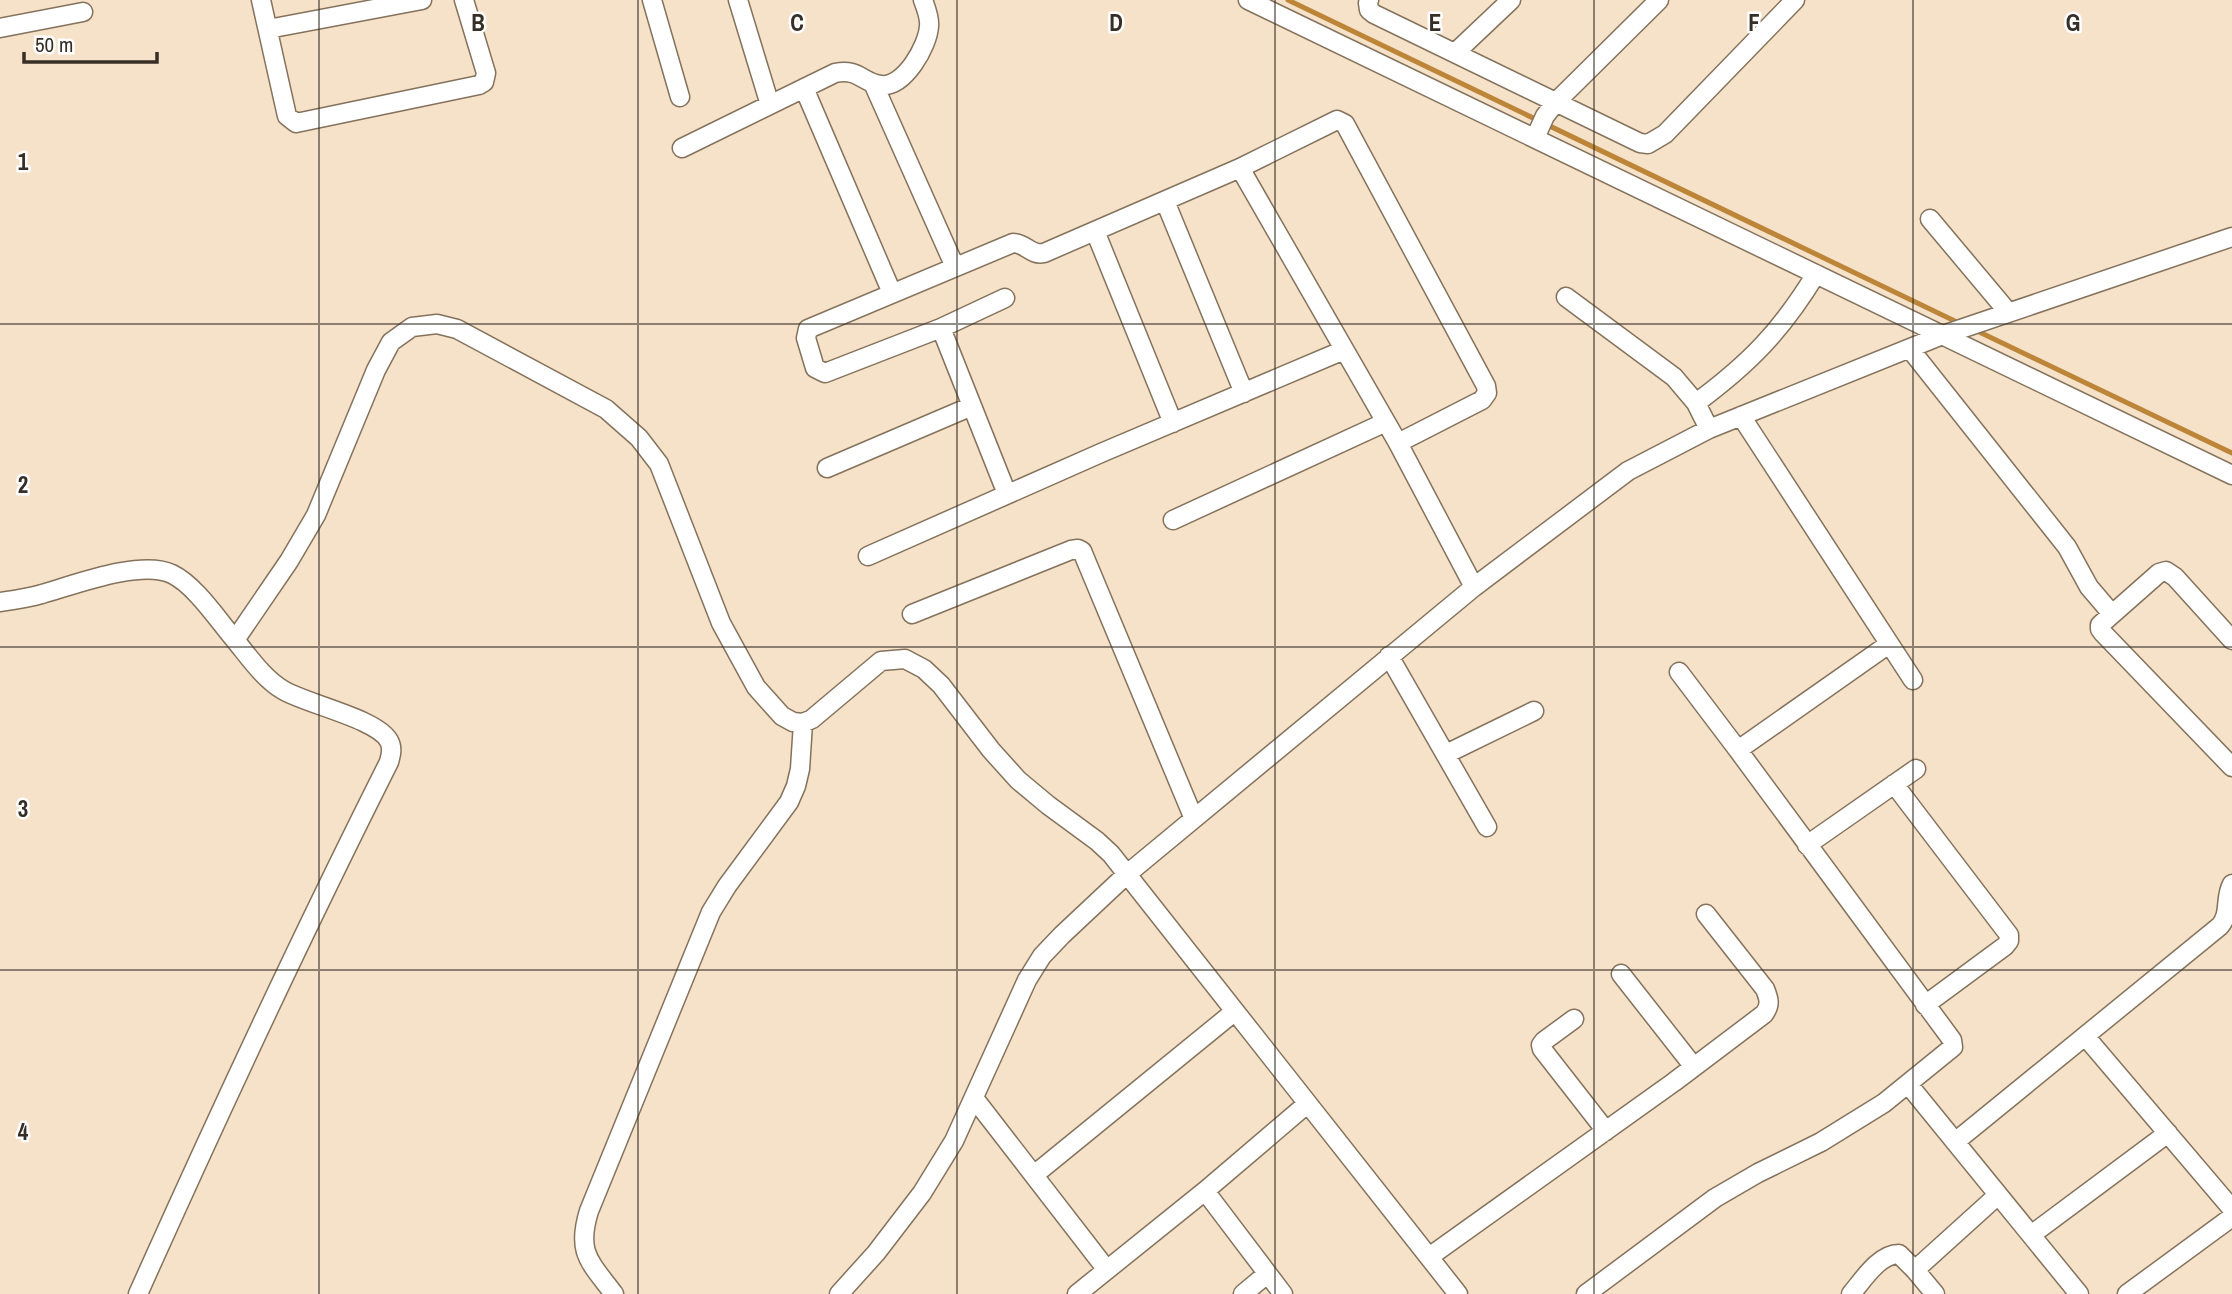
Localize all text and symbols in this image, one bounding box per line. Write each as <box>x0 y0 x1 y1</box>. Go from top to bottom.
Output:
text: B <box>471 7 485 38</box>
text: C <box>790 7 804 38</box>
text: D <box>1109 7 1123 38</box>
text: E <box>1429 7 1441 38</box>
text: F <box>1748 7 1760 38</box>
text: G <box>2066 7 2080 38</box>
scale bar <box>24 21 158 65</box>
text: 50 m <box>35 30 73 59</box>
text: 1 <box>18 146 29 177</box>
text: 2 <box>18 469 28 500</box>
text: 3 <box>18 793 28 824</box>
text: 4 <box>18 1116 29 1147</box>

